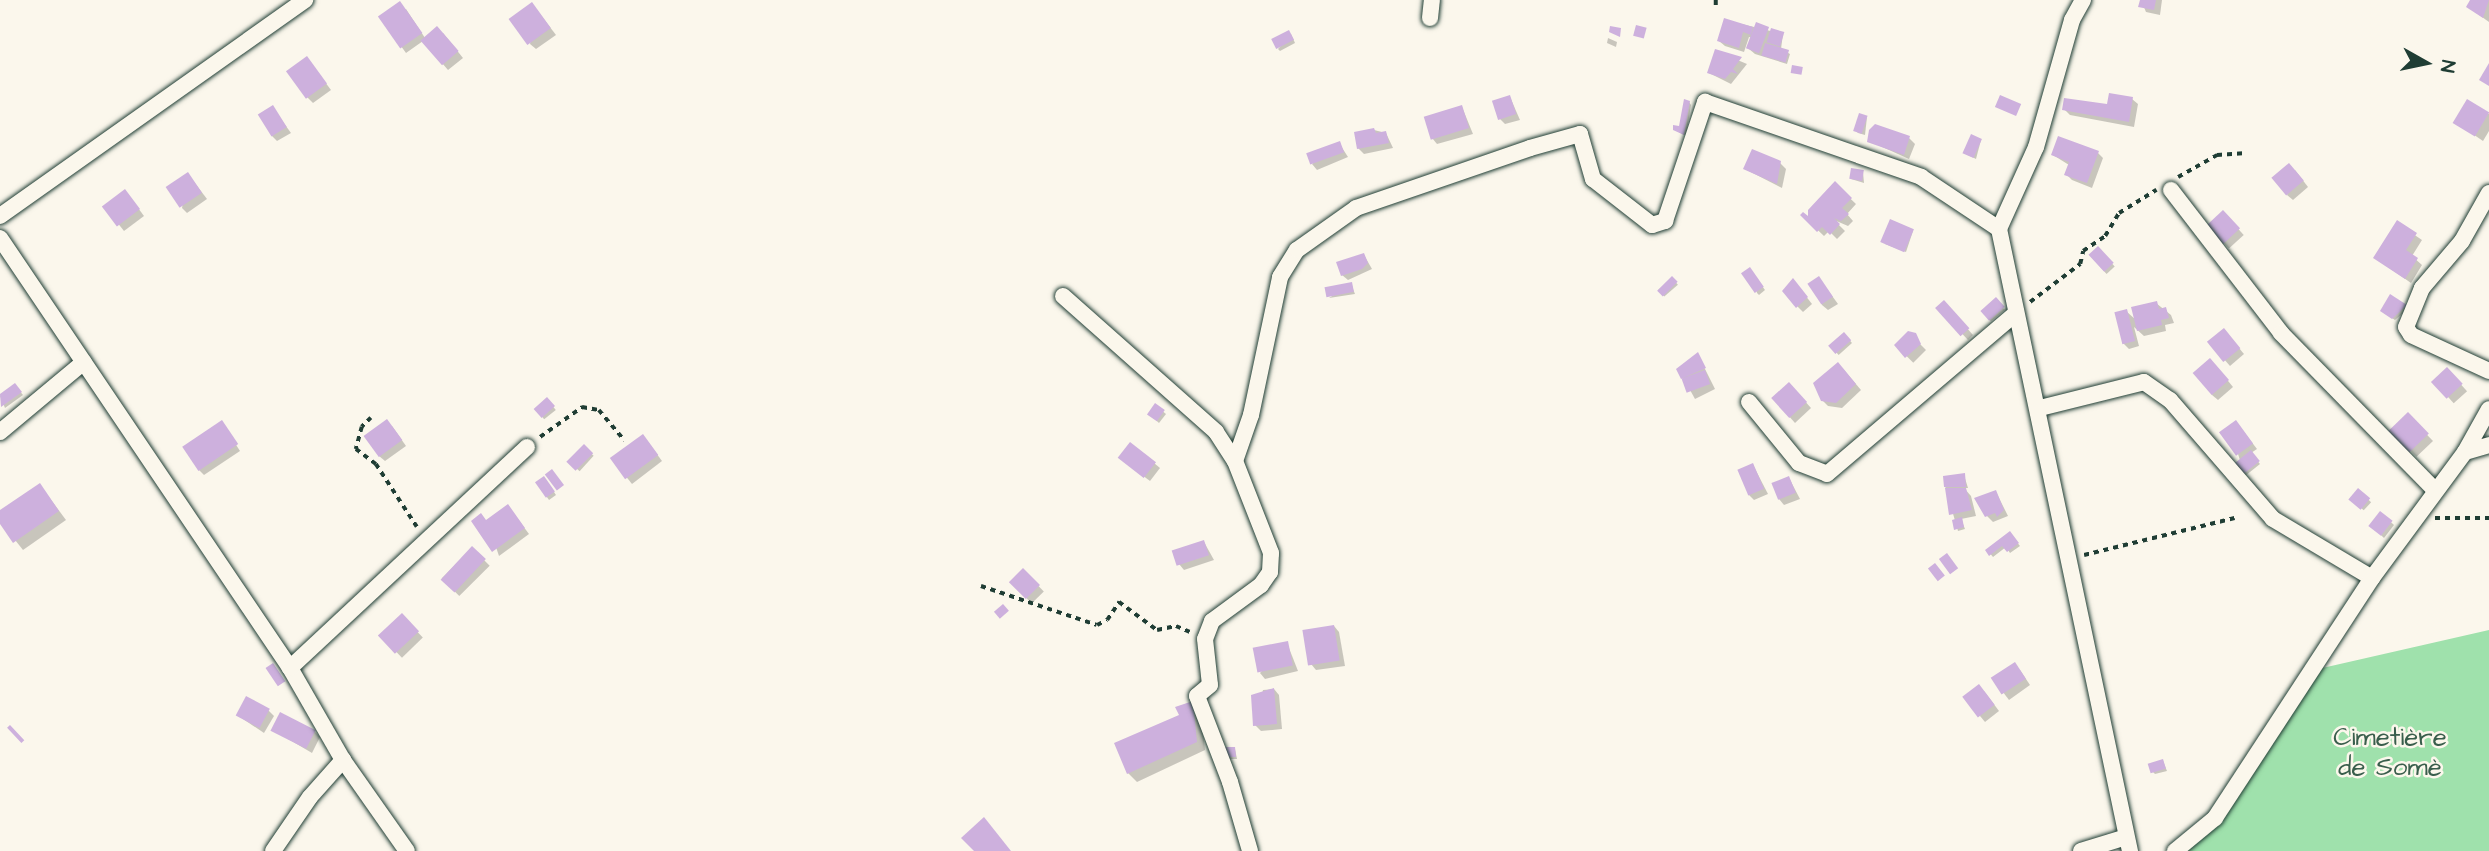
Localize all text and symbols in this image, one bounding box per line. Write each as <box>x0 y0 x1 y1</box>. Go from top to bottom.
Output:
north arrow <box>2391 28 2461 98</box>
text: N <box>2433 58 2462 74</box>
park label: Cimetière de Somè <box>2333 722 2447 784</box>

